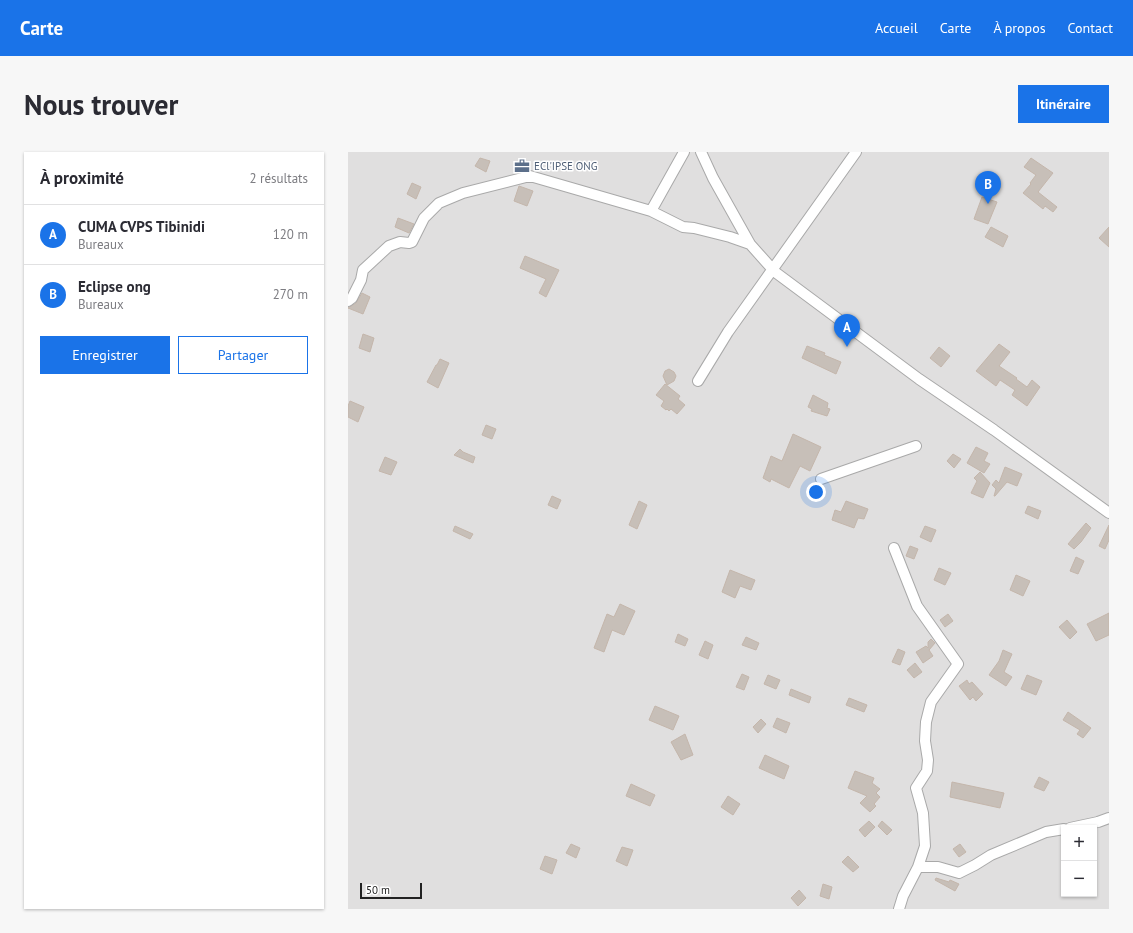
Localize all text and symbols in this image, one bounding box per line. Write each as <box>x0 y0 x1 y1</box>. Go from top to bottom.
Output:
text: Carte <box>20 16 63 40</box>
text: Accueil <box>875 19 918 37</box>
text: Carte <box>940 19 971 37</box>
text: À propos <box>993 19 1046 37</box>
text: Contact <box>1068 19 1113 37</box>
button: Itinéraire <box>1018 85 1109 123</box>
text: Nous trouver <box>24 86 178 123</box>
office icon: ECl'IPSE ONG <box>513 157 531 175</box>
place label: ECl'IPSE ONG <box>534 159 598 173</box>
text: À proximité <box>40 167 124 189</box>
text: 2 résultats <box>249 170 308 187</box>
pin: B <box>975 171 1001 204</box>
text: CUMA CVPS Tibinidi <box>78 217 205 236</box>
text: A <box>49 226 57 243</box>
text: 120 m <box>273 226 308 243</box>
text: Bureaux <box>78 236 124 253</box>
text: Eclipse ong <box>78 277 151 296</box>
text: B <box>49 286 57 303</box>
text: 270 m <box>273 286 308 303</box>
text: Bureaux <box>78 296 124 313</box>
pin: A <box>834 314 860 347</box>
button: Enregistrer <box>40 336 170 374</box>
button: Partager <box>178 336 308 374</box>
your location <box>806 482 826 502</box>
map controls <box>1061 825 1097 897</box>
button: + <box>1061 825 1097 861</box>
button: − <box>1061 861 1097 897</box>
scale bar <box>360 881 422 900</box>
text: 50 m <box>366 883 390 897</box>

